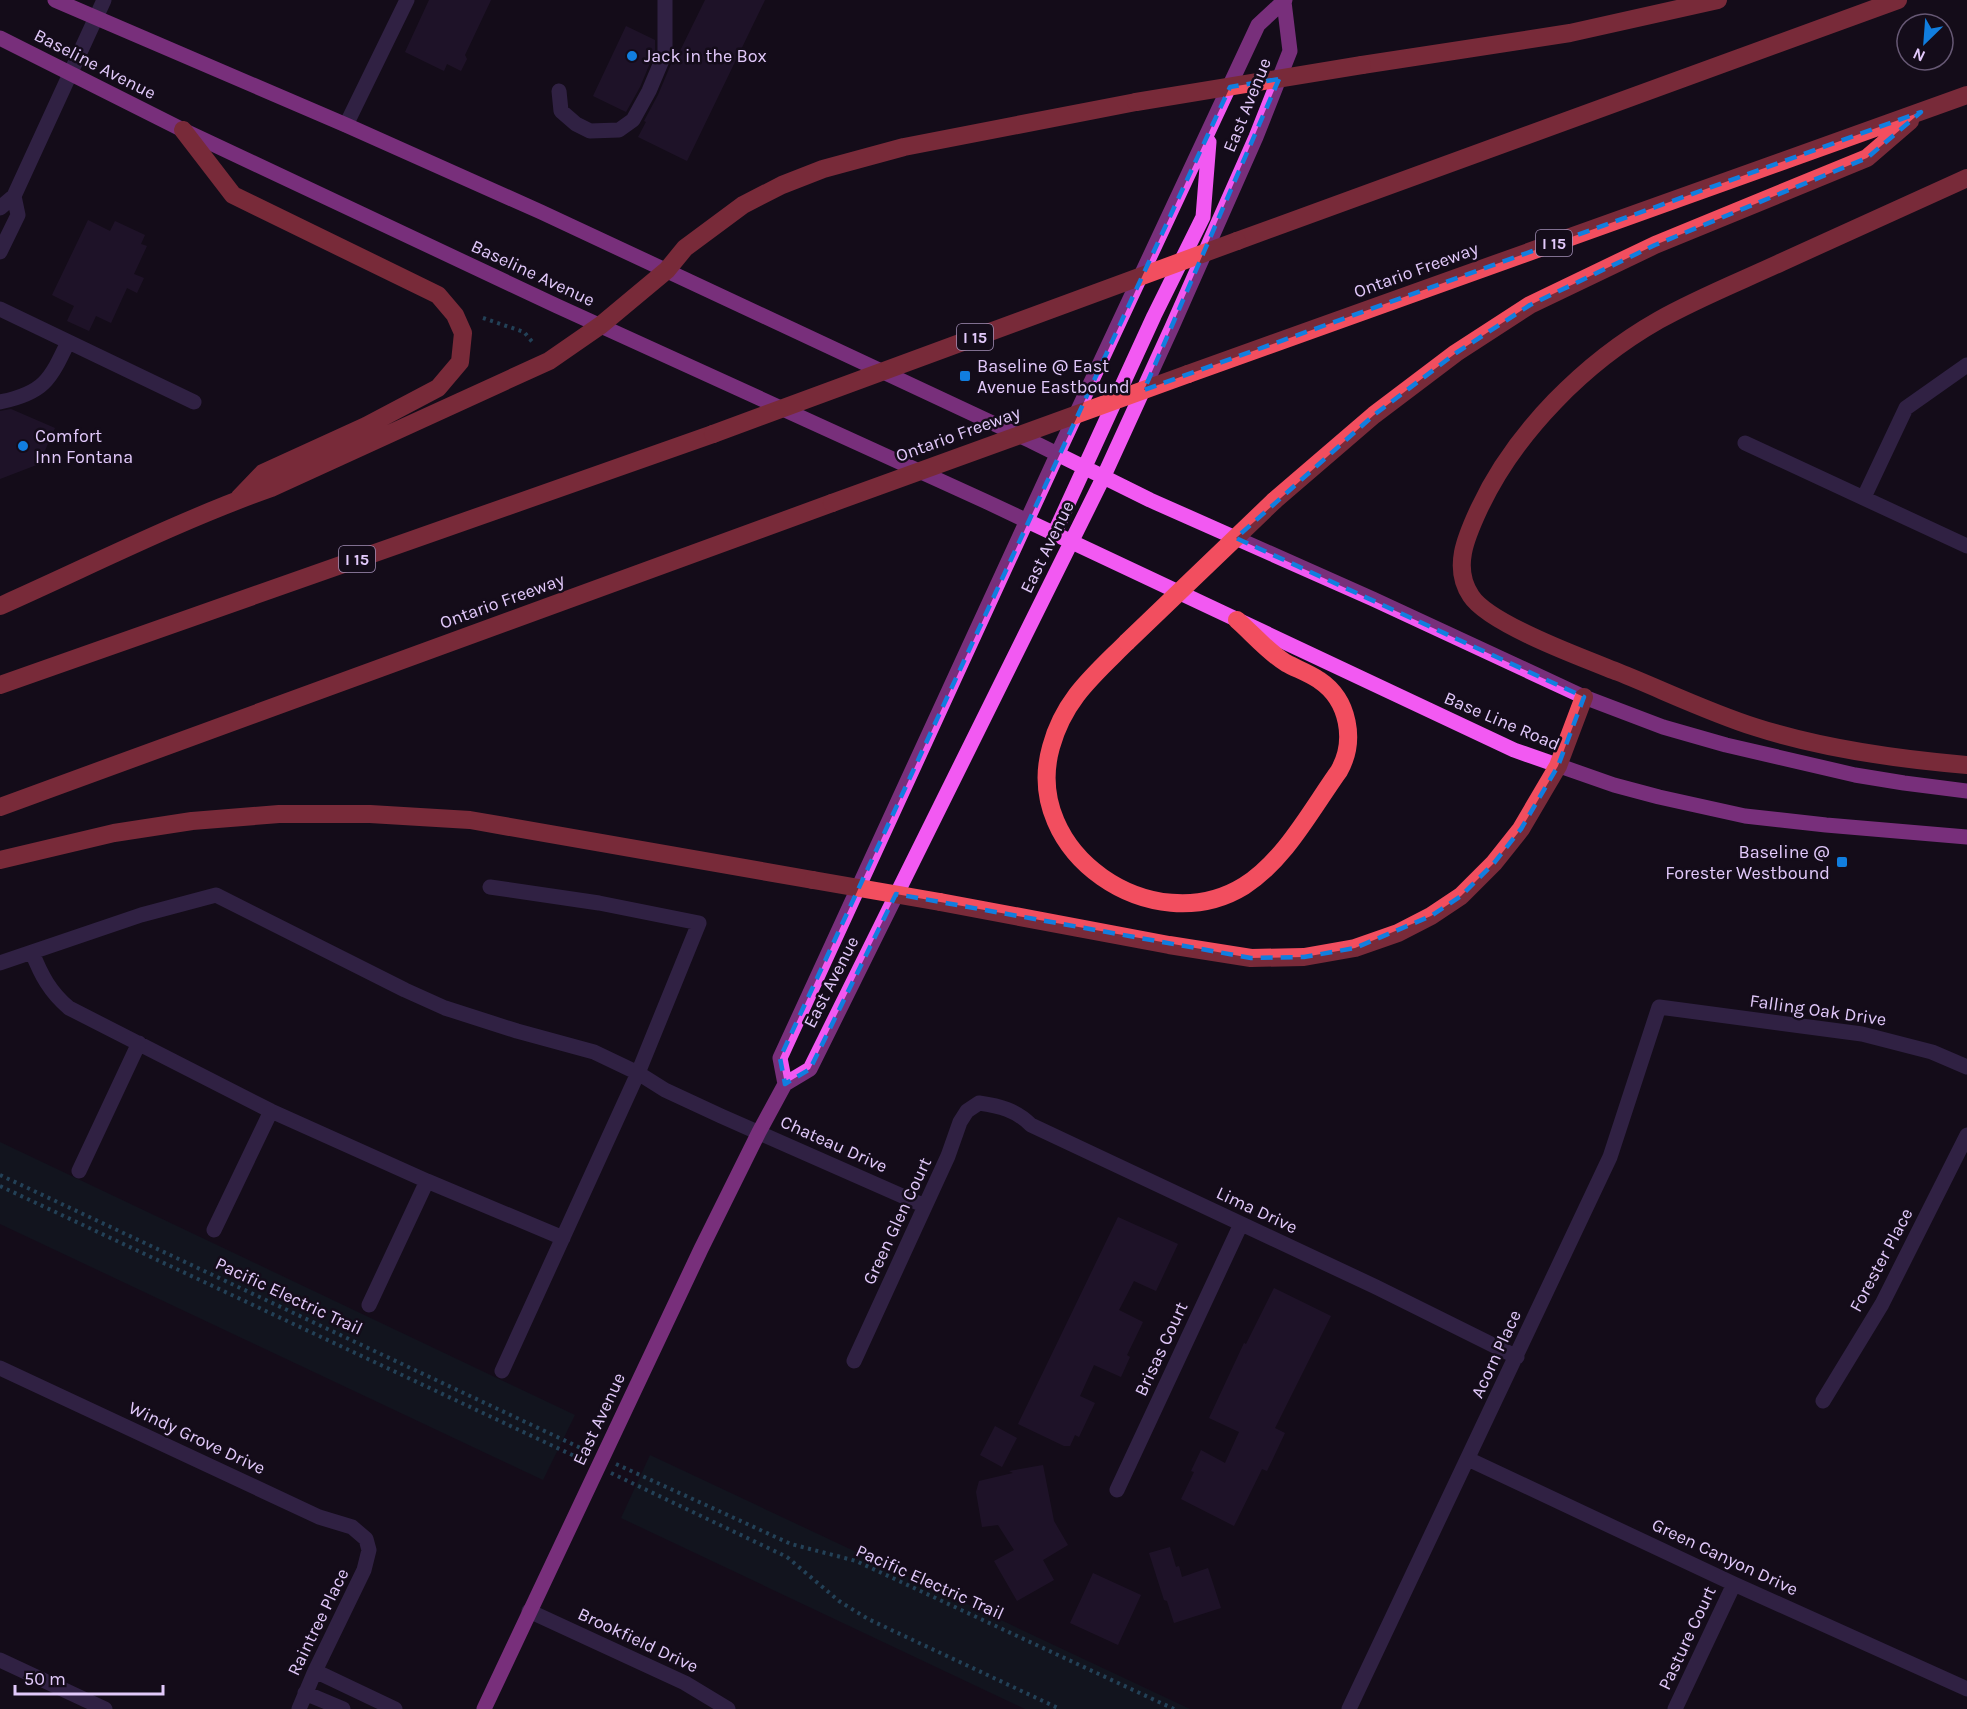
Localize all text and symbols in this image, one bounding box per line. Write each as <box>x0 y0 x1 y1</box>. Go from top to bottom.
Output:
north arrow <box>1895 12 1955 72</box>
street label: Baseline Avenue <box>30 24 160 104</box>
text: N <box>1910 44 1928 66</box>
place label: Jack in the Box <box>644 45 767 67</box>
marker: Jack in the Box <box>625 49 639 63</box>
street label: East Avenue <box>1218 55 1276 155</box>
road number: I 15 <box>1536 230 1572 256</box>
street label: Baseline Avenue <box>468 235 598 311</box>
street label: Ontario Freeway <box>1351 237 1482 303</box>
road number: I 15 <box>957 324 993 350</box>
place label: Baseline @ East Avenue Eastbound <box>977 355 1130 398</box>
marker: Baseline @ East Avenue Eastbound <box>958 369 972 383</box>
street label: Ontario Freeway <box>893 401 1024 467</box>
place label: Comfort Inn Fontana <box>35 425 133 468</box>
marker: Comfort Inn Fontana <box>16 439 30 453</box>
street label: East Avenue <box>1015 497 1079 597</box>
road number: I 15 <box>339 546 375 572</box>
street label: Ontario Freeway <box>437 568 568 634</box>
street label: Base Line Road <box>1441 687 1563 755</box>
place label: Baseline @ Forester Westbound <box>1665 841 1830 884</box>
marker: Baseline @ Forester Westbound <box>1835 855 1849 869</box>
street label: East Avenue <box>799 933 863 1031</box>
street label: Falling Oak Drive <box>1748 990 1888 1030</box>
street label: Chateau Drive <box>777 1111 891 1177</box>
street label: Green Glen Court <box>858 1154 936 1288</box>
street label: Lima Drive <box>1213 1182 1301 1238</box>
street label: Forester Place <box>1844 1204 1918 1316</box>
street label: Pacific Electric Trail <box>212 1252 366 1340</box>
street label: Brisas Court <box>1130 1298 1192 1400</box>
street label: Acorn Place <box>1466 1306 1526 1402</box>
street label: East Avenue <box>568 1369 630 1469</box>
street label: Windy Grove Drive <box>125 1397 269 1479</box>
street label: Green Canyon Drive <box>1648 1513 1802 1601</box>
street label: Pacific Electric Trail <box>852 1539 1008 1625</box>
street label: Raintree Place <box>283 1565 353 1679</box>
street label: Pasture Court <box>1653 1582 1721 1693</box>
street label: Brookfield Drive <box>574 1602 702 1678</box>
scale bar <box>15 1658 164 1696</box>
text: 50 m <box>24 1668 66 1690</box>

